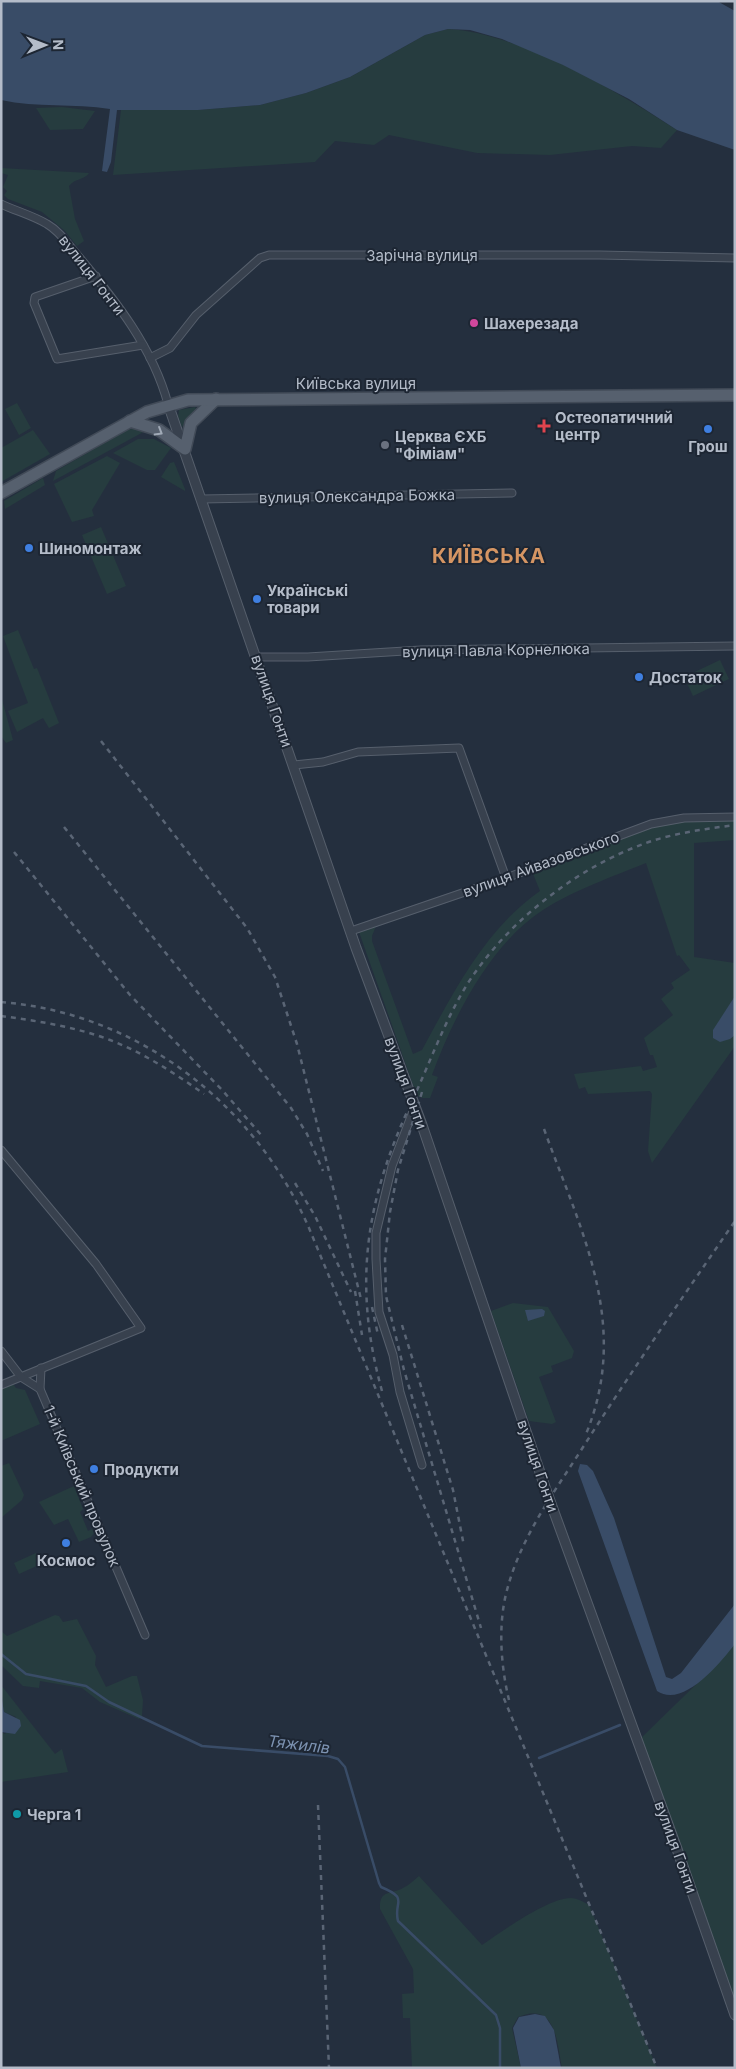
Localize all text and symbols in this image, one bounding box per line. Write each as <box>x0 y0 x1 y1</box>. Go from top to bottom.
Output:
north arrow <box>20 20 70 70</box>
text: N <box>50 39 67 50</box>
street label: вулиця Гонти <box>55 231 129 319</box>
street label: Зарічна вулиця <box>366 246 478 265</box>
place label: Шахерезада <box>484 314 579 333</box>
marker: Шахерезада <box>468 317 480 329</box>
street label: Київська вулиця <box>296 374 416 393</box>
place label: Остеопатичний центр <box>555 408 673 444</box>
marker: Остеопатичний центр <box>537 419 551 433</box>
marker: Грош <box>702 423 714 435</box>
one-way arrow <box>154 425 163 435</box>
place label: Церква ЄХБ "Фіміам" <box>395 427 487 463</box>
place label: Грош <box>688 437 728 456</box>
marker: Церква ЄХБ "Фіміам" <box>379 439 391 451</box>
street label: вулиця Олександра Божка <box>259 485 455 507</box>
place label: Шиномонтаж <box>39 539 142 558</box>
marker: Шиномонтаж <box>23 542 35 554</box>
district label: КИЇВСЬКА <box>432 544 546 568</box>
place label: Українські товари <box>267 581 348 617</box>
marker: Українські товари <box>251 593 263 605</box>
street label: вулиця Павла Корнелюка <box>402 639 590 661</box>
street label: вулиця Гонти <box>247 652 297 750</box>
place label: Достаток <box>649 668 722 687</box>
marker: Достаток <box>633 671 645 683</box>
street label: вулиця Айвазовського <box>460 827 622 901</box>
street label: вулиця Гонти <box>381 1034 431 1132</box>
street label: 1-й Київський провулок <box>39 1402 125 1570</box>
street label: вулиця Гонти <box>513 1417 563 1515</box>
place label: Продукти <box>104 1460 179 1479</box>
marker: Продукти <box>88 1463 100 1475</box>
marker: Космос <box>60 1537 72 1549</box>
place label: Космос <box>37 1551 95 1570</box>
water label: Тяжилів <box>267 1730 331 1758</box>
street label: вулиця Гонти <box>651 1798 701 1896</box>
place label: Черга 1 <box>27 1805 81 1824</box>
marker: Черга 1 <box>11 1808 23 1820</box>

